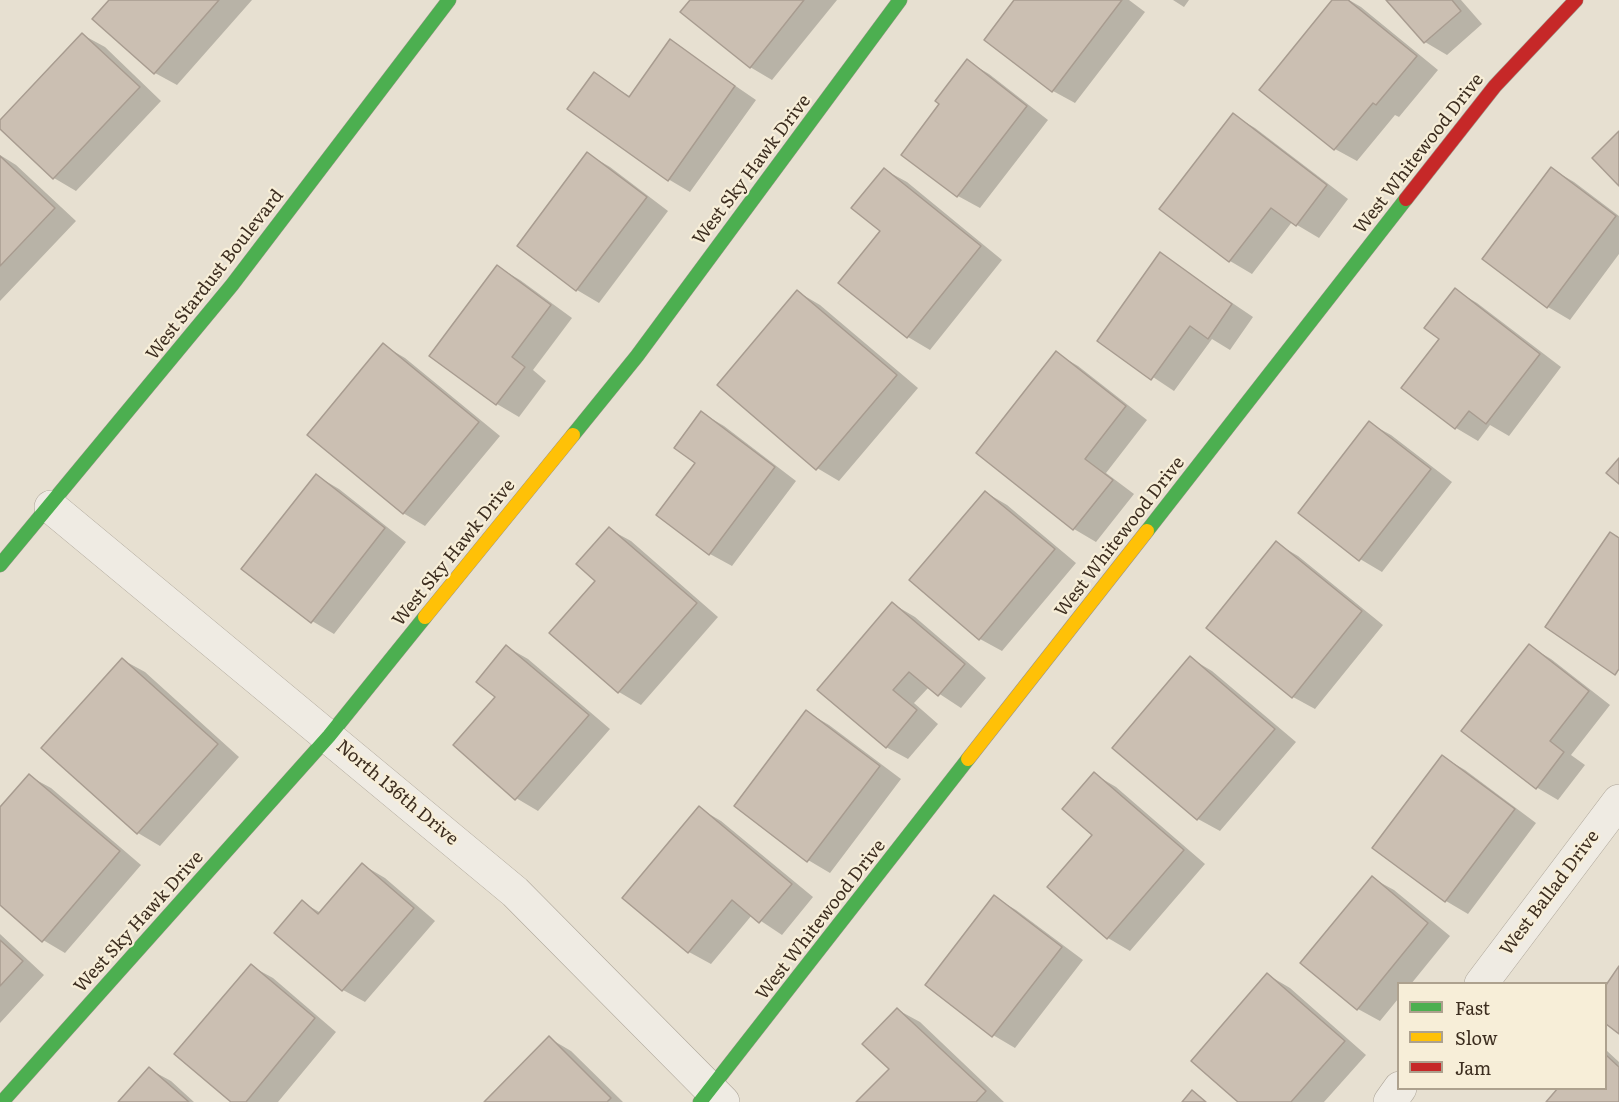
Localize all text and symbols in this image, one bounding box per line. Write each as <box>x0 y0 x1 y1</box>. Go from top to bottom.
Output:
street label: West Whitewood Drive <box>1350 70 1488 238</box>
street label: West Sky Hawk Drive <box>688 91 816 249</box>
street label: West Stardust Boulevard <box>142 185 288 365</box>
street label: West Whitewood Drive <box>1051 453 1189 621</box>
street label: West Sky Hawk Drive <box>388 475 520 631</box>
street label: North 136th Drive <box>332 736 462 850</box>
street label: West Ballad Drive <box>1496 826 1604 960</box>
street label: West Whitewood Drive <box>752 836 890 1004</box>
street label: West Sky Hawk Drive <box>70 847 208 997</box>
legend <box>1397 982 1607 1090</box>
text: Fast <box>1455 994 1490 1021</box>
text: Slow <box>1455 1024 1497 1051</box>
text: Jam <box>1455 1054 1491 1081</box>

